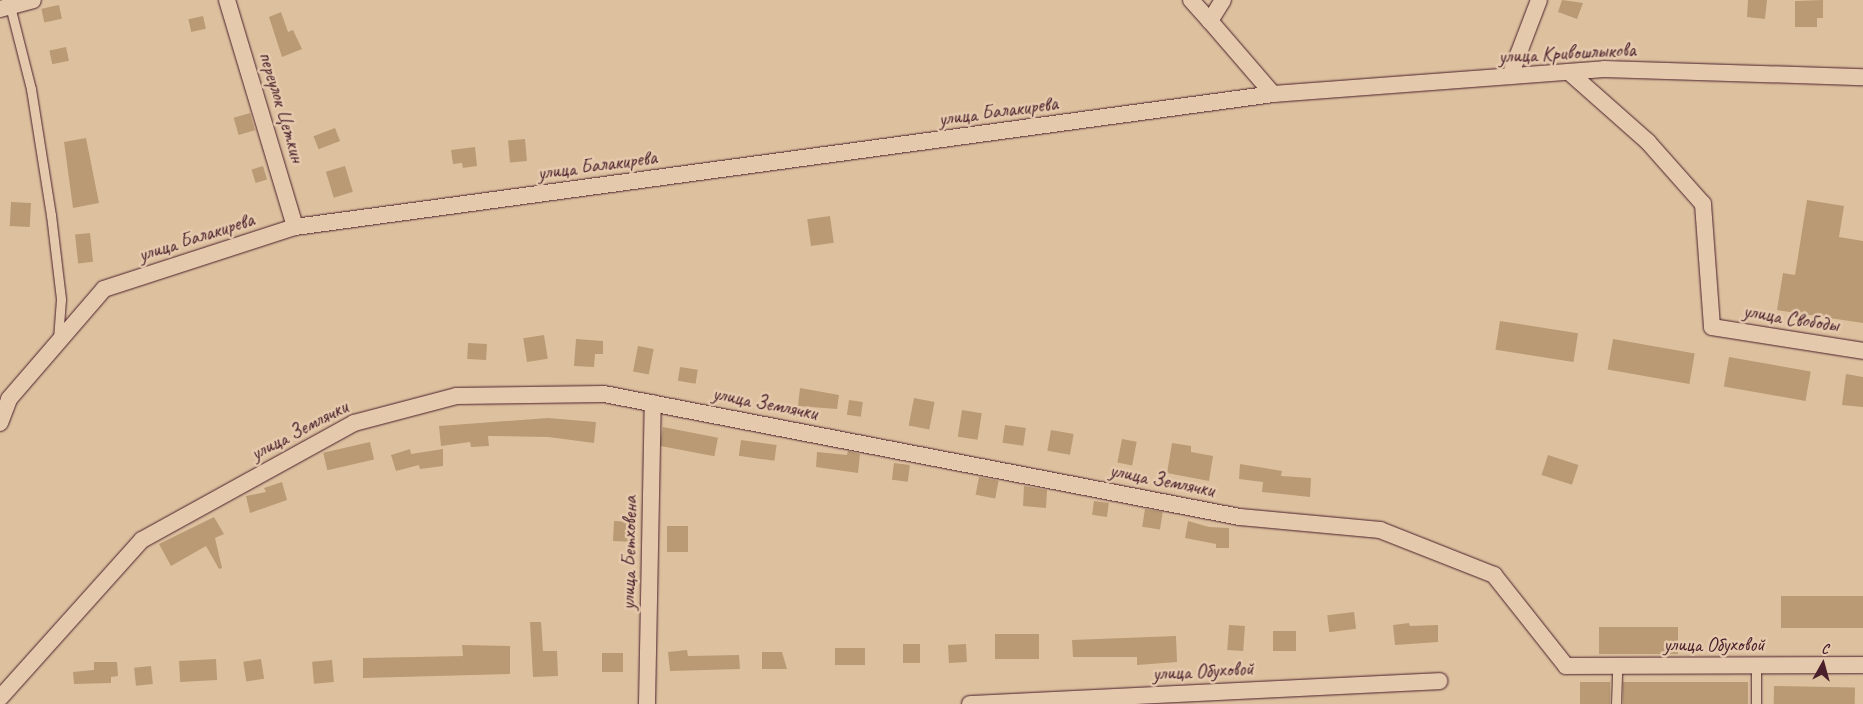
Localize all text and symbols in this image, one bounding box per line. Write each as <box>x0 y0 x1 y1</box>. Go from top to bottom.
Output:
street label: улица Кривошлыкова <box>1498 37 1636 69</box>
street label: переулок Цеткин <box>254 49 310 165</box>
street label: улица Балакирева <box>937 91 1059 131</box>
street label: улица Балакирева <box>536 145 658 185</box>
street label: улица Балакирева <box>135 207 257 267</box>
street label: улица Свободы <box>1742 299 1840 337</box>
street label: улица Землячки <box>712 381 818 425</box>
street label: улица Землячки <box>247 395 351 465</box>
street label: улица Землячки <box>1109 458 1215 502</box>
street label: улица Бетховена <box>616 496 642 610</box>
street label: улица Обуховой <box>1663 632 1765 656</box>
north arrow <box>1798 639 1848 689</box>
text: С <box>1820 640 1829 657</box>
street label: улица Обуховой <box>1152 656 1254 686</box>

